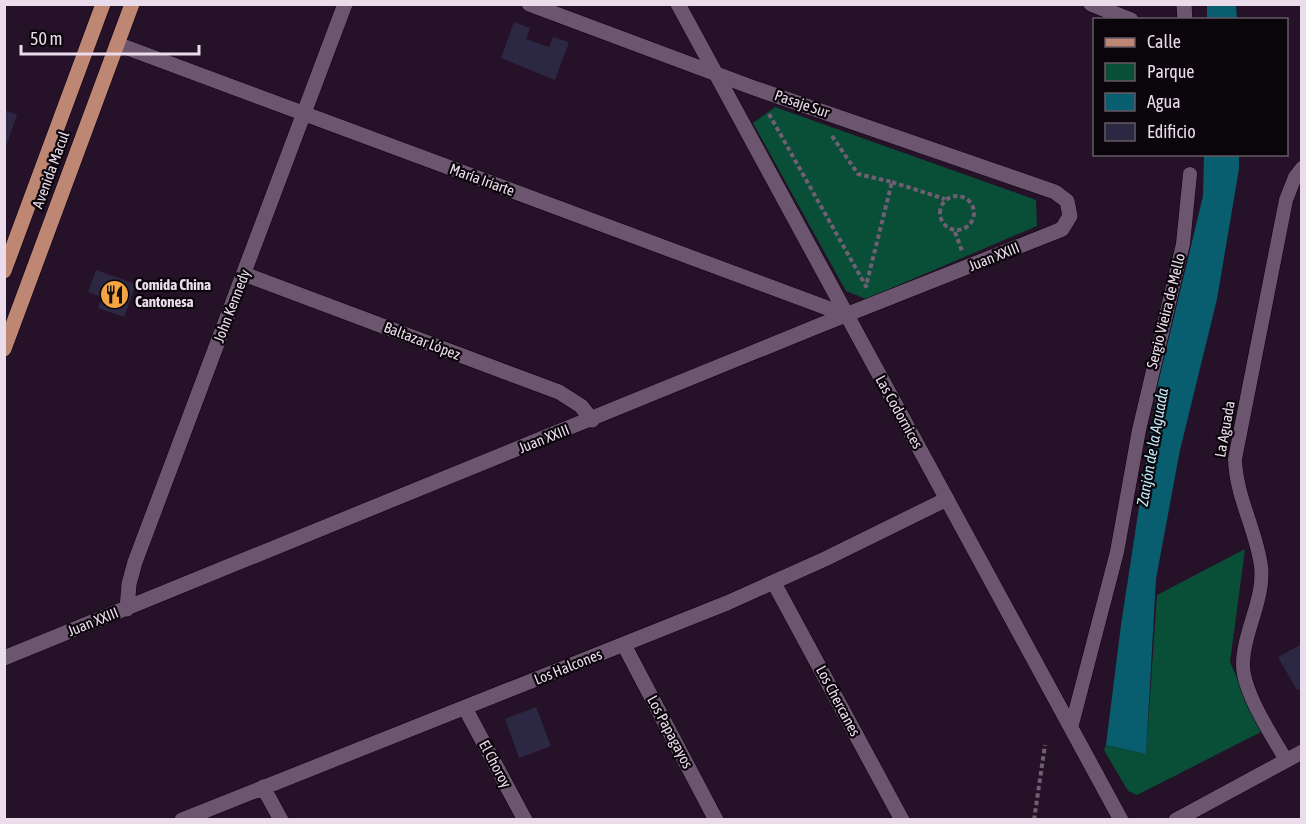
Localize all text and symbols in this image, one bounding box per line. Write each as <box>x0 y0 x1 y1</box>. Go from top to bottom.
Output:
scale bar <box>21 18 200 56</box>
legend <box>1093 18 1288 156</box>
text: 50 m <box>30 28 62 49</box>
text: Calle <box>1147 31 1181 52</box>
text: Parque <box>1147 61 1195 82</box>
street label: Pasaje Sur <box>773 86 832 121</box>
text: Agua <box>1147 91 1181 112</box>
text: Edificio <box>1147 121 1196 142</box>
street label: Avenida Macul <box>29 129 72 211</box>
street label: María Iriarte <box>447 160 517 199</box>
street label: Juan XXIII <box>966 239 1022 274</box>
street label: Sergio Vieira de Mello <box>1143 252 1188 370</box>
street label: John Kennedy <box>210 267 253 345</box>
place label: Comida China Cantonesa <box>135 276 211 310</box>
restaurant icon: Comida China Cantonesa <box>98 278 130 310</box>
street label: Baltazar López <box>382 318 463 363</box>
street label: Las Codornices <box>872 372 926 451</box>
water label: Zanjón de la Aguada <box>1133 386 1172 508</box>
street label: La Aguada <box>1211 399 1238 458</box>
street label: Juan XXIII <box>516 421 572 456</box>
street label: Juan XXIII <box>65 604 121 639</box>
street label: Los Halcones <box>531 645 604 688</box>
street label: Los Chercanes <box>813 663 864 739</box>
street label: Los Papagayos <box>644 693 697 771</box>
street label: El Choroy <box>476 737 515 790</box>

